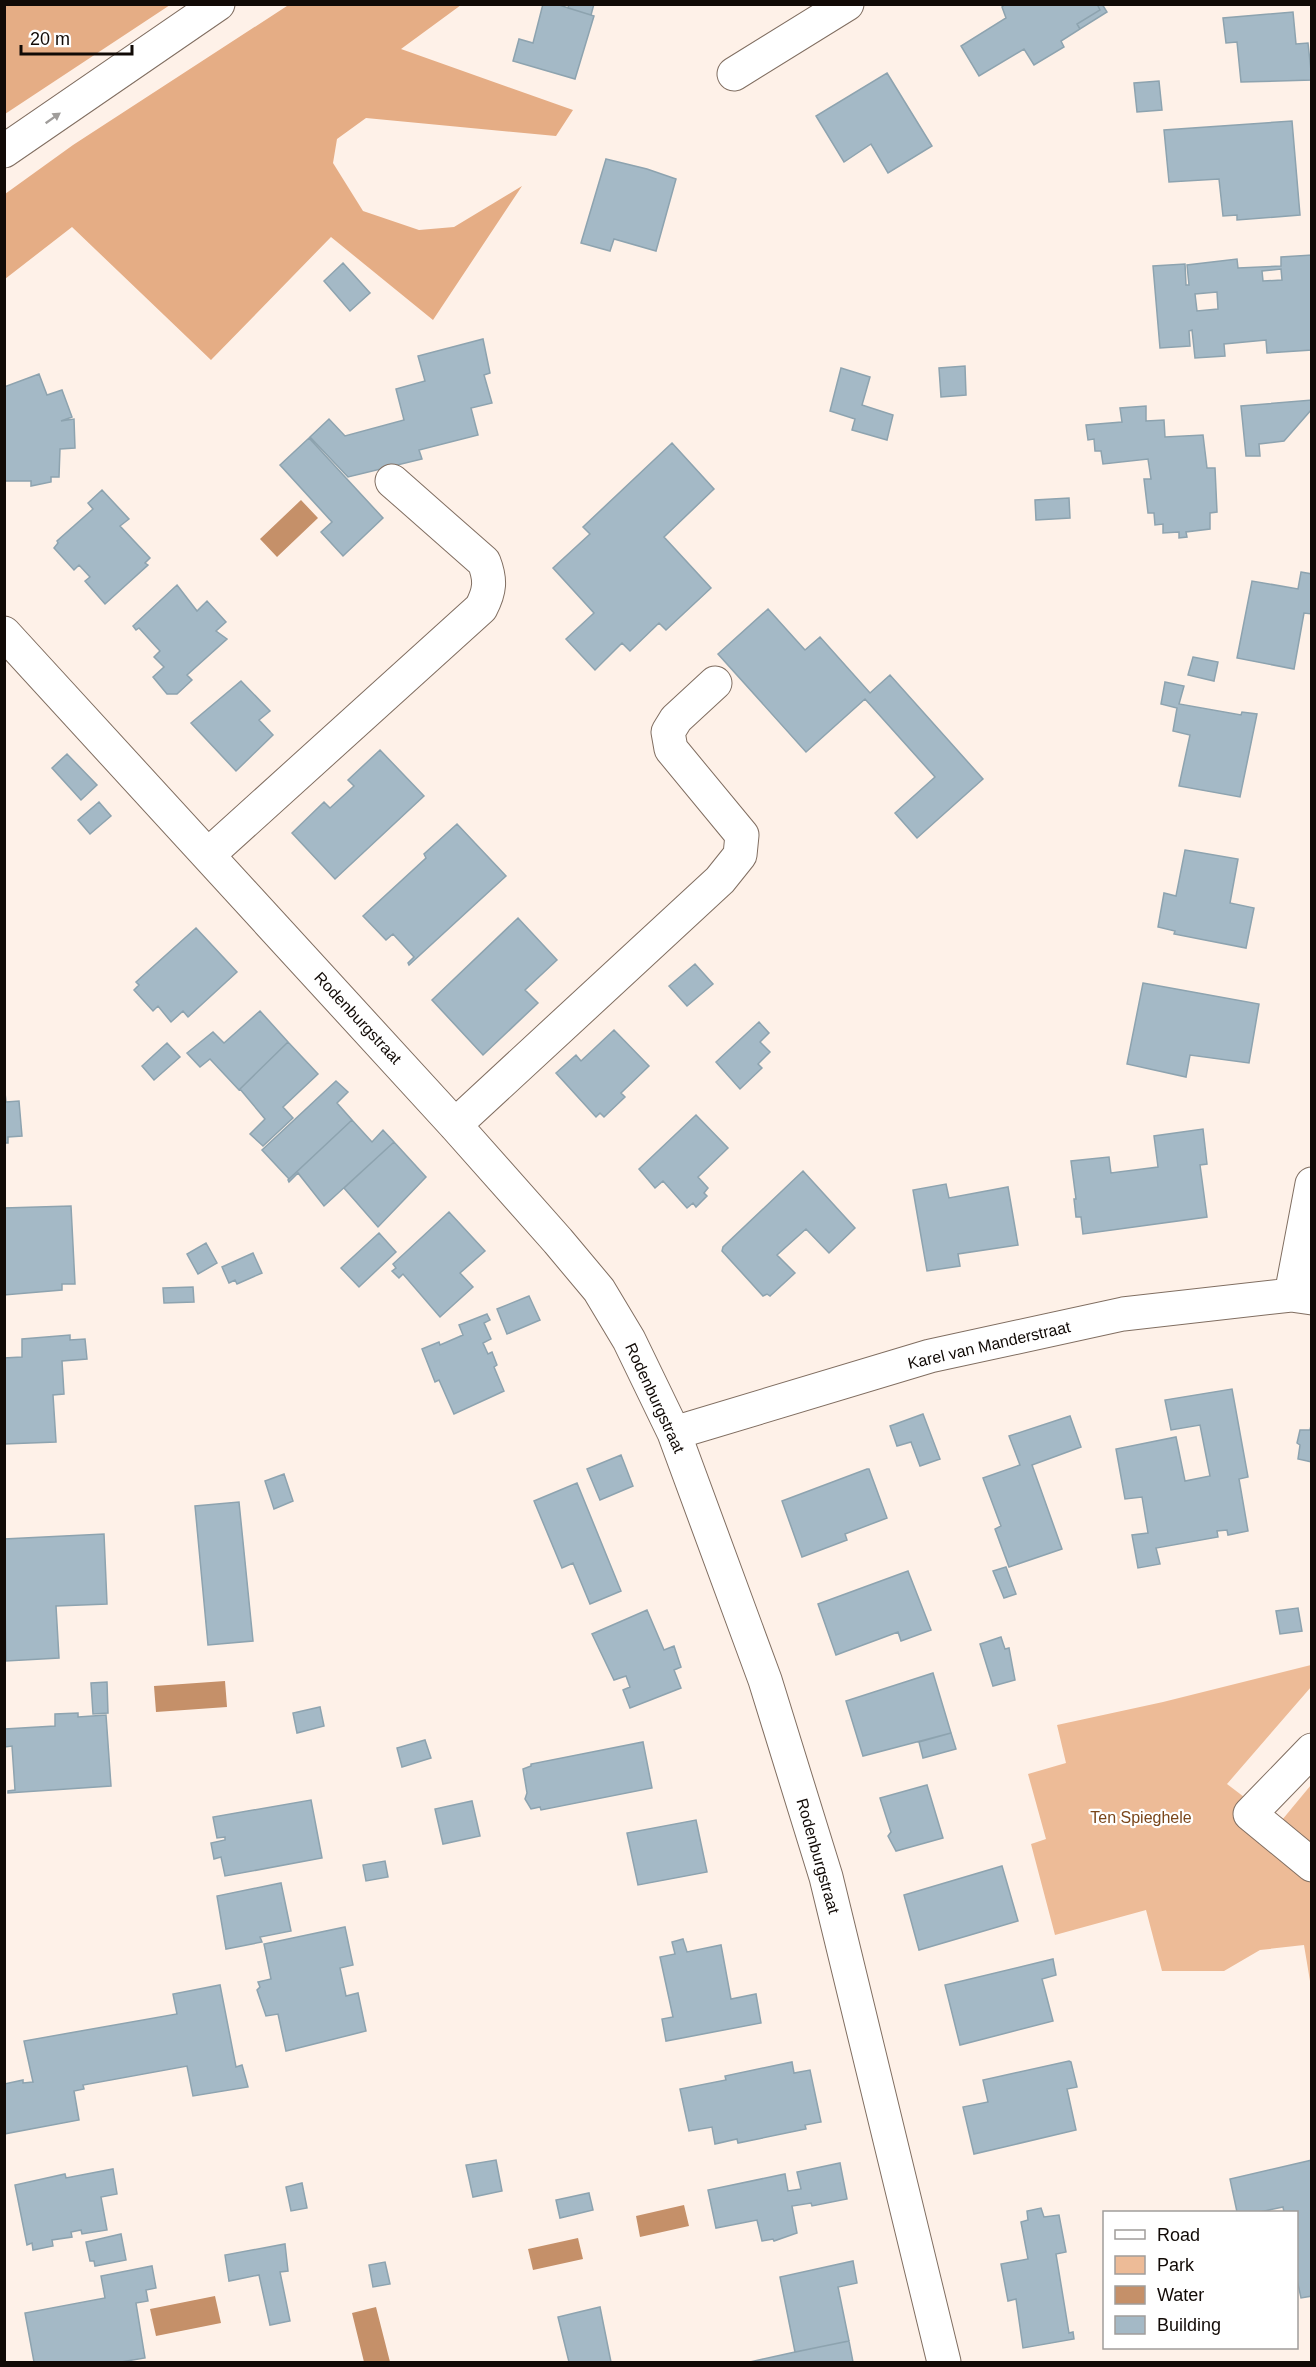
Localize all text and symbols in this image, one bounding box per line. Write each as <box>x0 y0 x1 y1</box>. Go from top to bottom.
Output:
scale bar <box>21 18 132 56</box>
text: 20 m <box>30 29 70 49</box>
one-way arrow <box>44 112 60 124</box>
street label: Rodenburgstraat <box>311 969 405 1068</box>
street label: Karel van Manderstraat <box>906 1318 1072 1372</box>
street label: Rodenburgstraat <box>622 1340 688 1456</box>
street label: Rodenburgstraat <box>793 1796 843 1916</box>
park label: Ten Spieghele <box>1090 1809 1192 1826</box>
legend <box>1103 2211 1298 2349</box>
text: Road <box>1157 2225 1200 2245</box>
text: Park <box>1157 2255 1195 2275</box>
text: Water <box>1157 2285 1204 2305</box>
text: Building <box>1157 2315 1221 2335</box>

